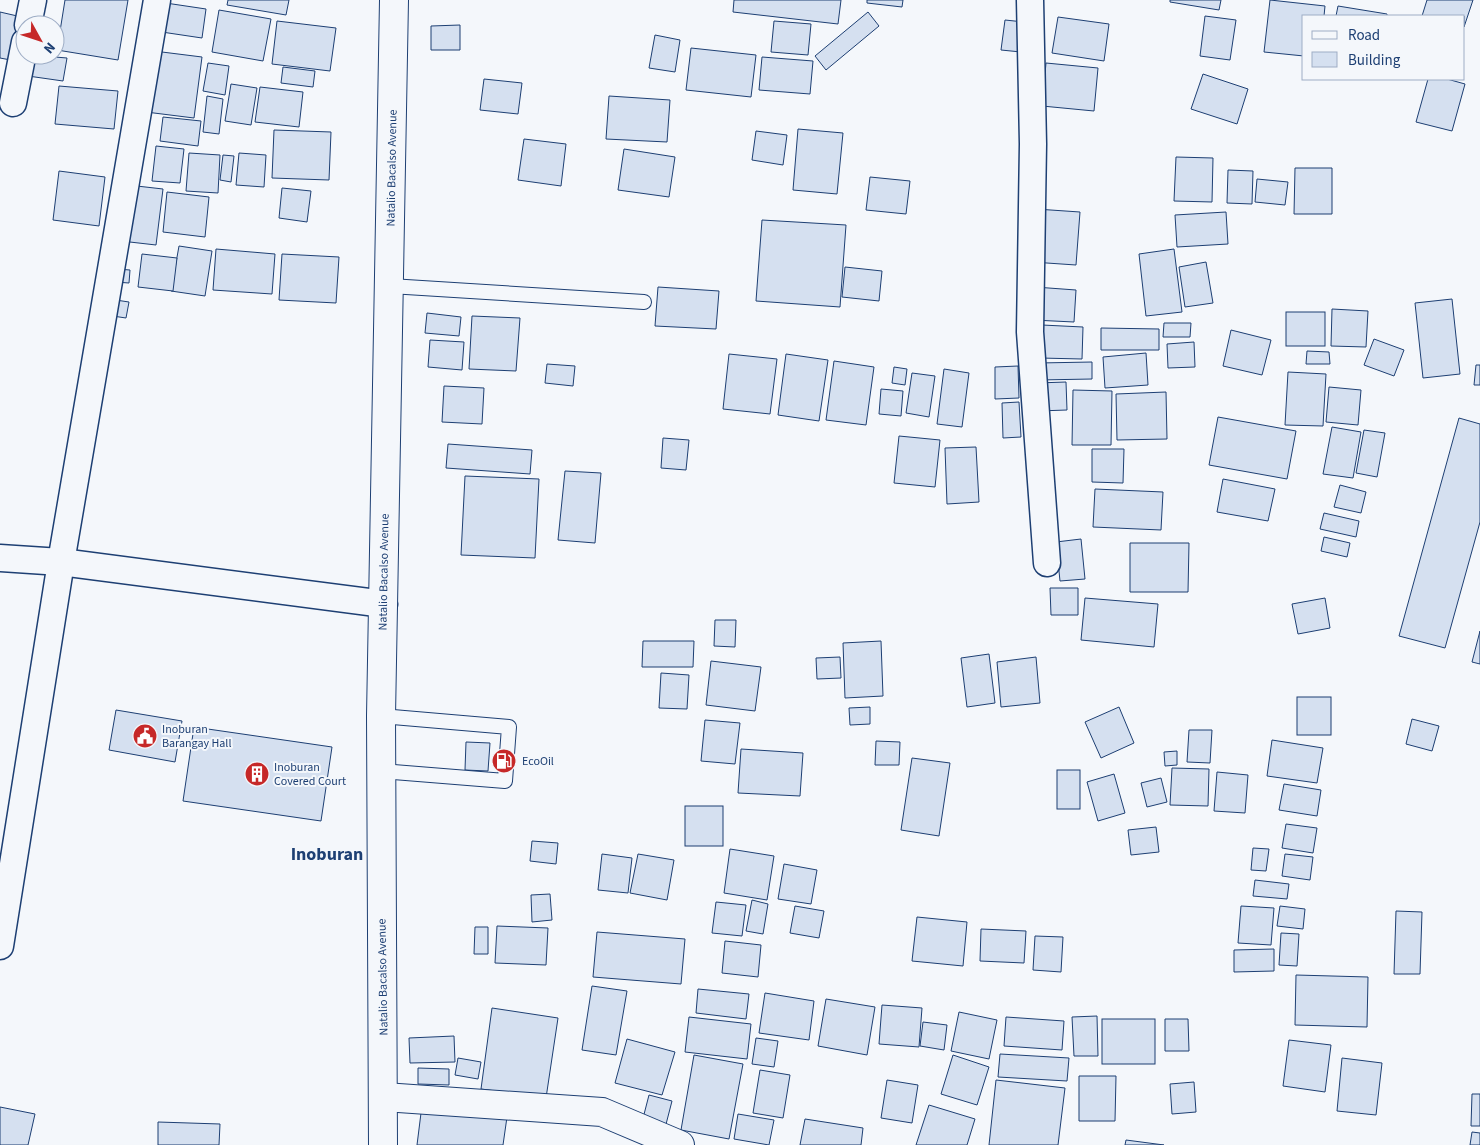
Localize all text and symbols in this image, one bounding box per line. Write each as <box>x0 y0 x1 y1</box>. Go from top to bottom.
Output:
north arrow <box>15 15 65 65</box>
legend <box>1302 15 1465 80</box>
text: Road <box>1348 25 1380 46</box>
text: N <box>39 38 60 58</box>
text: Building <box>1348 50 1401 71</box>
street label: Natalio Bacalso Avenue <box>382 109 402 227</box>
street label: Natalio Bacalso Avenue <box>374 513 394 631</box>
place label: Inoburan Barangay Hall <box>162 721 232 752</box>
public building icon: Inoburan Barangay Hall <box>132 723 158 749</box>
fuel station icon: EcoOil <box>491 748 517 774</box>
place label: EcoOil <box>522 753 554 770</box>
place label: Inoburan Covered Court <box>274 759 346 790</box>
building icon: Inoburan Covered Court <box>244 761 270 787</box>
district label: Inoburan <box>291 842 363 867</box>
street label: Natalio Bacalso Avenue <box>373 918 393 1036</box>

